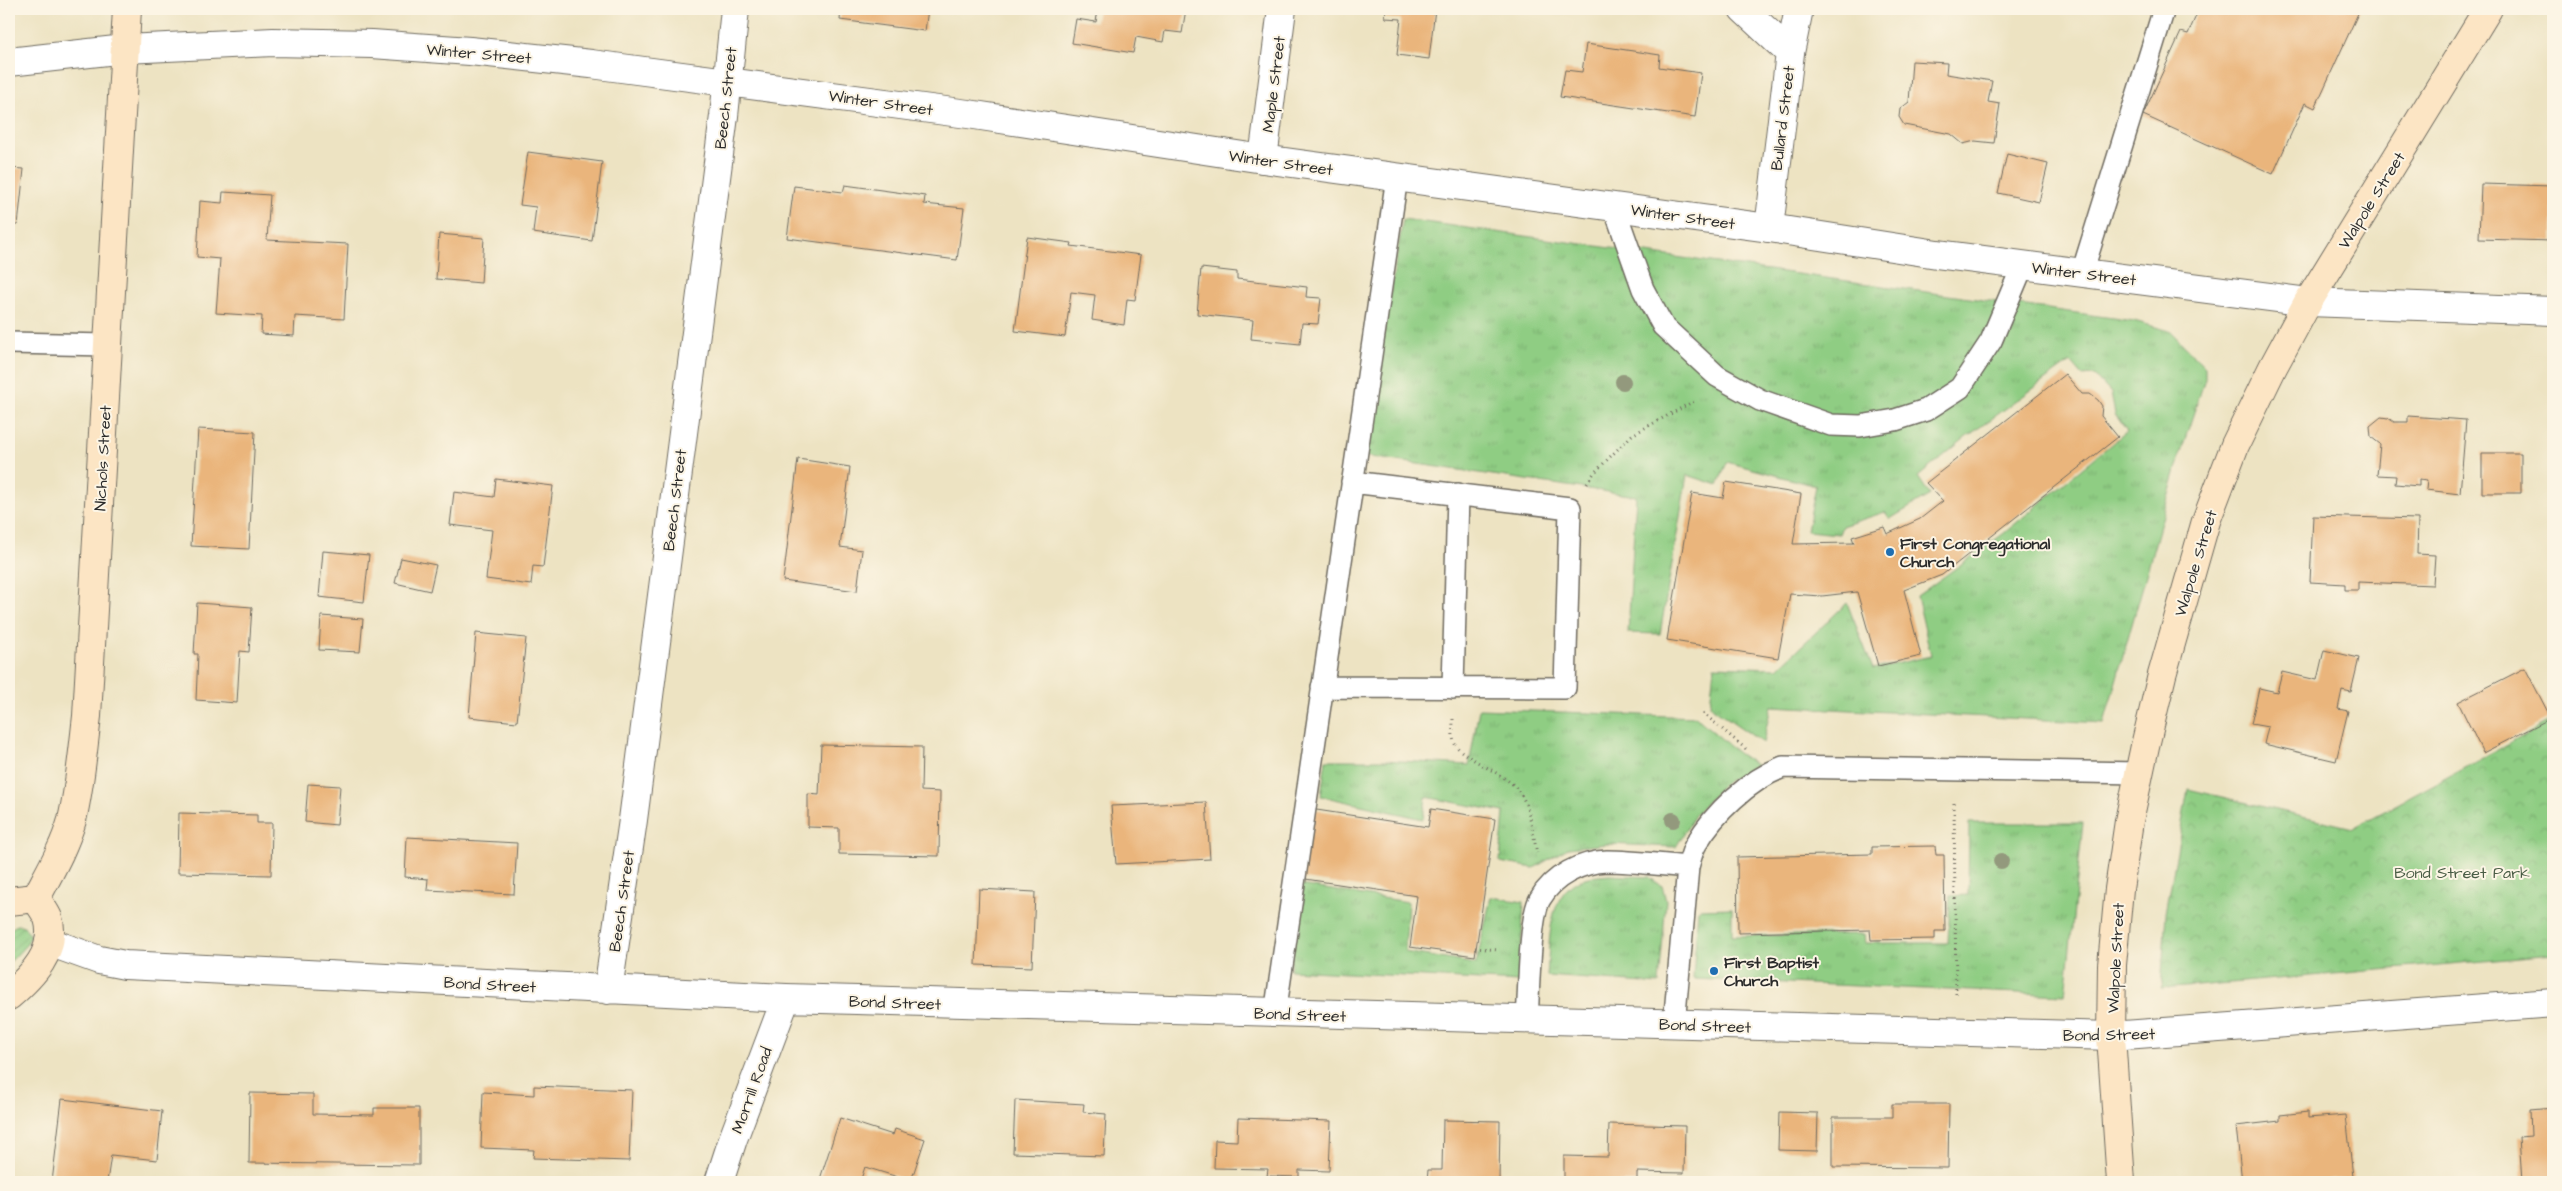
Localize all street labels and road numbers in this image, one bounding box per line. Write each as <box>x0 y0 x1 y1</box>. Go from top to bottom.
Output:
street label: Maple Street <box>1257 34 1291 134</box>
street label: Winter Street <box>426 38 533 70</box>
street label: Beech Street <box>710 45 742 150</box>
street label: Bullard Street <box>1766 64 1800 172</box>
street label: Winter Street <box>827 85 935 121</box>
street label: Winter Street <box>1227 145 1335 181</box>
street label: Walpole Street <box>2333 147 2411 253</box>
street label: Winter Street <box>1629 199 1737 235</box>
street label: Winter Street <box>2030 257 2138 291</box>
street label: Nichols Street <box>89 404 117 511</box>
street label: Beech Street <box>658 447 692 552</box>
street label: Walpole Street <box>2169 507 2223 619</box>
street label: Beech Street <box>604 848 640 953</box>
street label: Walpole Street <box>2102 902 2130 1014</box>
street label: Bond Street <box>443 972 537 998</box>
street label: Bond Street <box>848 990 942 1016</box>
street label: Bond Street <box>1253 1002 1347 1028</box>
street label: Bond Street <box>1658 1013 1752 1039</box>
street label: Bond Street <box>2063 1023 2156 1047</box>
street label: Morrill Road <box>726 1044 778 1137</box>

